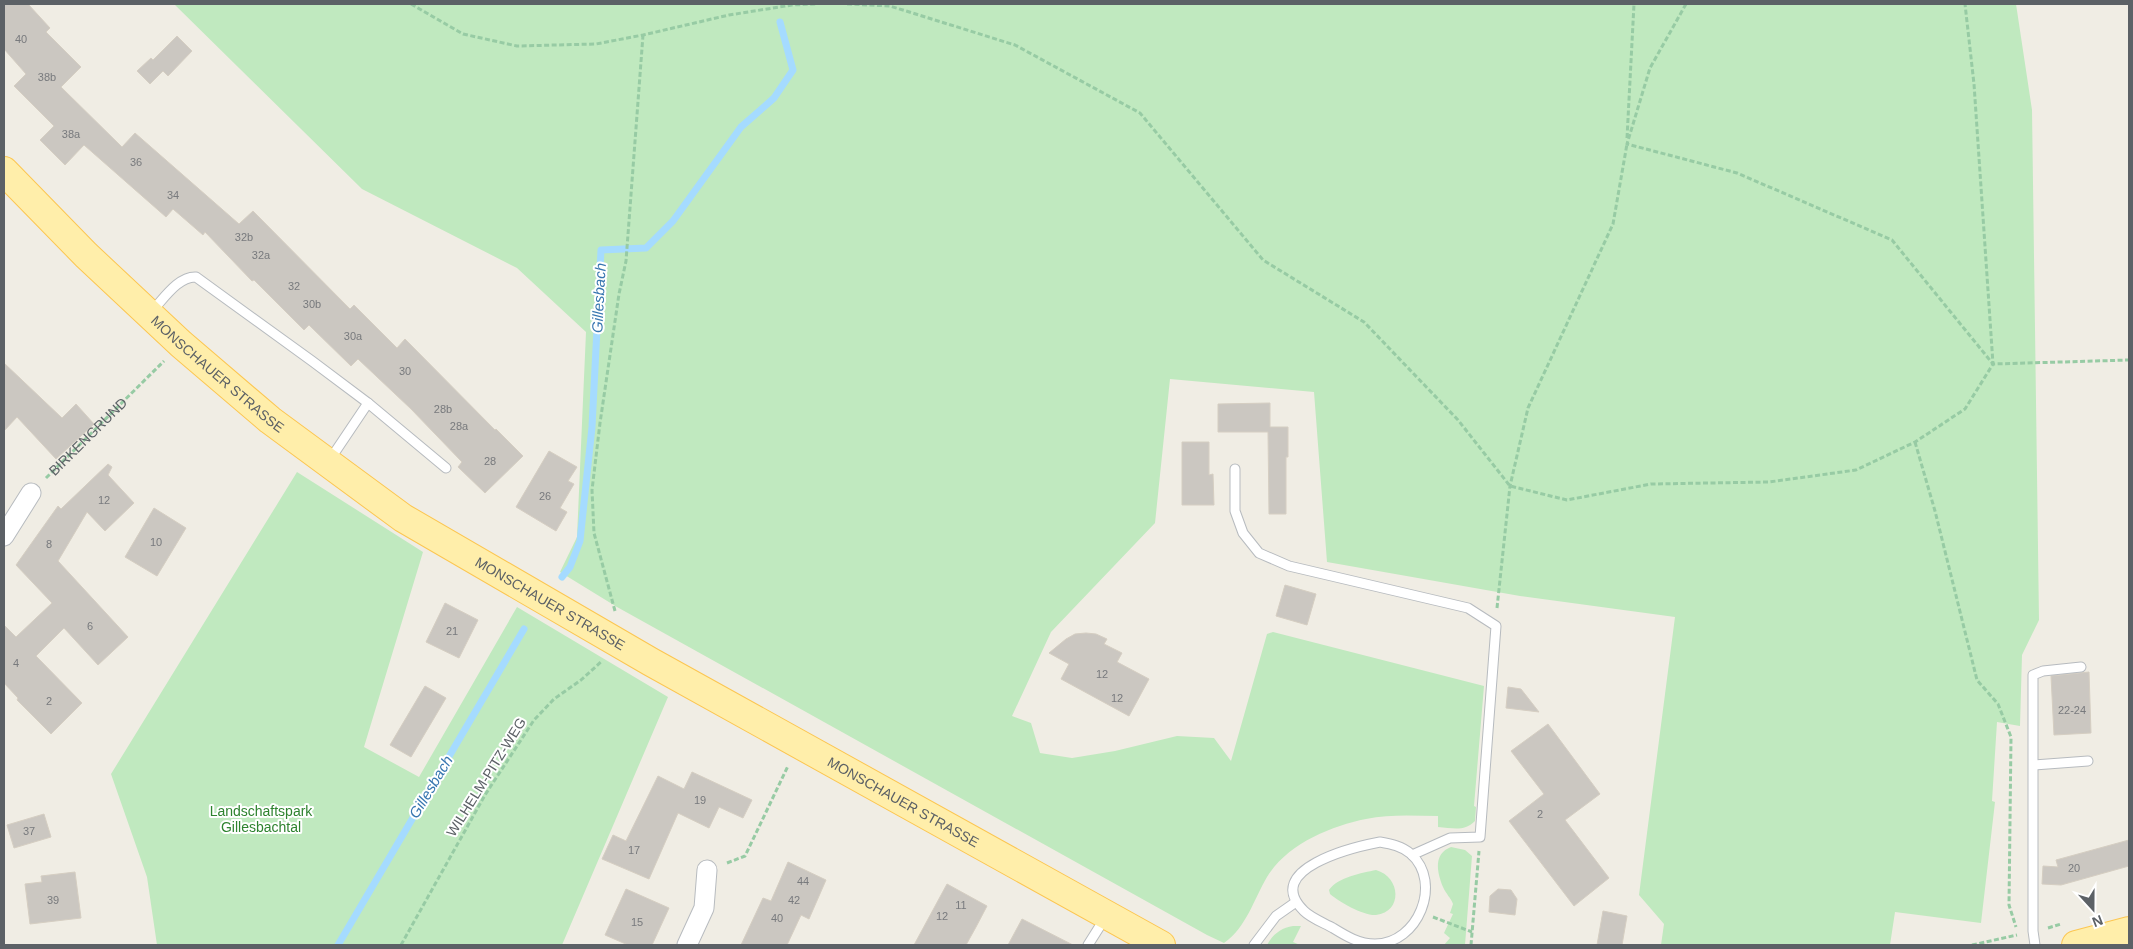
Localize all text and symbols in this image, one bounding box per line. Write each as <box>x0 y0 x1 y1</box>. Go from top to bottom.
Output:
house number: 40 <box>15 33 27 45</box>
house number: 38b <box>38 71 56 83</box>
house number: 38a <box>62 128 81 140</box>
house number: 36 <box>130 156 142 168</box>
house number: 34 <box>167 189 179 201</box>
house number: 32b <box>235 231 253 243</box>
house number: 32a <box>252 249 271 261</box>
water label: Gillesbach <box>588 263 609 333</box>
house number: 32 <box>288 280 300 292</box>
house number: 30b <box>303 298 321 310</box>
street label: MONSCHAUER STRASSE <box>148 312 287 436</box>
house number: 30a <box>344 330 363 342</box>
house number: 30 <box>399 365 411 377</box>
street label: BIRKENGRUND <box>45 394 130 479</box>
house number: 28b <box>434 403 452 415</box>
house number: 28a <box>450 420 469 432</box>
house number: 28 <box>484 455 496 467</box>
house number: 26 <box>539 490 551 502</box>
house number: 12 <box>98 494 110 506</box>
house number: 10 <box>150 536 162 548</box>
house number: 8 <box>46 538 52 550</box>
street label: MONSCHAUER STRASSE <box>472 554 628 653</box>
house number: 6 <box>87 620 93 632</box>
house number: 21 <box>446 625 458 637</box>
house number: 4 <box>13 657 19 669</box>
house number: 12 <box>1096 668 1108 680</box>
house number: 12 <box>1111 692 1123 704</box>
house number: 2 <box>46 695 52 707</box>
house number: 22-24 <box>2058 704 2086 716</box>
street label: WILHELM-PITZ-WEG <box>443 715 529 839</box>
water label: Gillesbach <box>405 752 456 821</box>
street label: MONSCHAUER STRASSE <box>825 754 982 850</box>
house number: 19 <box>694 794 706 806</box>
park label: Landschaftspark Gillesbachtal <box>210 803 313 835</box>
house number: 2 <box>1537 808 1543 820</box>
house number: 37 <box>23 825 35 837</box>
house number: 17 <box>628 844 640 856</box>
house number: 20 <box>2068 862 2080 874</box>
house number: 44 <box>797 875 809 887</box>
north arrow <box>2068 884 2118 934</box>
house number: 39 <box>47 894 59 906</box>
house number: 42 <box>788 894 800 906</box>
house number: 11 <box>955 899 967 911</box>
house number: 12 <box>936 910 948 922</box>
house number: 40 <box>771 912 783 924</box>
text: N <box>2090 912 2105 930</box>
house number: 15 <box>631 916 643 928</box>

